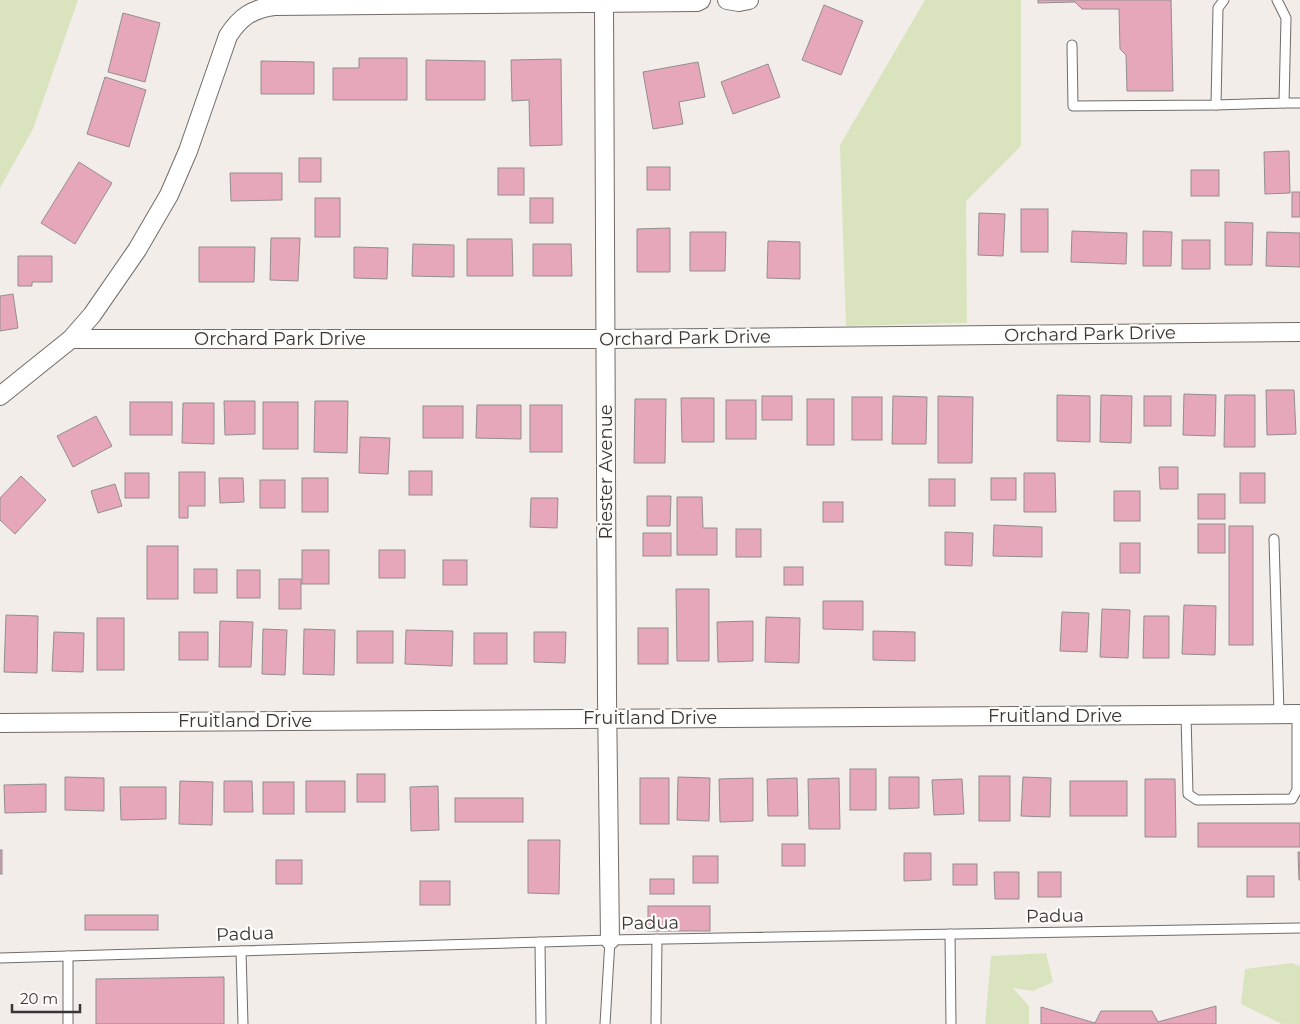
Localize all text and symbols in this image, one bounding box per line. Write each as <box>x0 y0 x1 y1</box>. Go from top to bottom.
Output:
street label: Orchard Park Drive <box>1004 322 1176 346</box>
street label: Orchard Park Drive <box>599 326 771 350</box>
street label: Orchard Park Drive <box>194 328 366 350</box>
street label: Riester Avenue <box>595 404 617 540</box>
street label: Fruitland Drive <box>988 705 1122 727</box>
street label: Fruitland Drive <box>583 707 717 729</box>
street label: Fruitland Drive <box>178 710 312 732</box>
street label: Padua <box>1026 904 1084 928</box>
street label: Padua <box>621 911 679 935</box>
street label: Padua <box>216 922 274 946</box>
scale bar <box>12 982 80 1014</box>
text: 20 m <box>20 989 58 1008</box>

